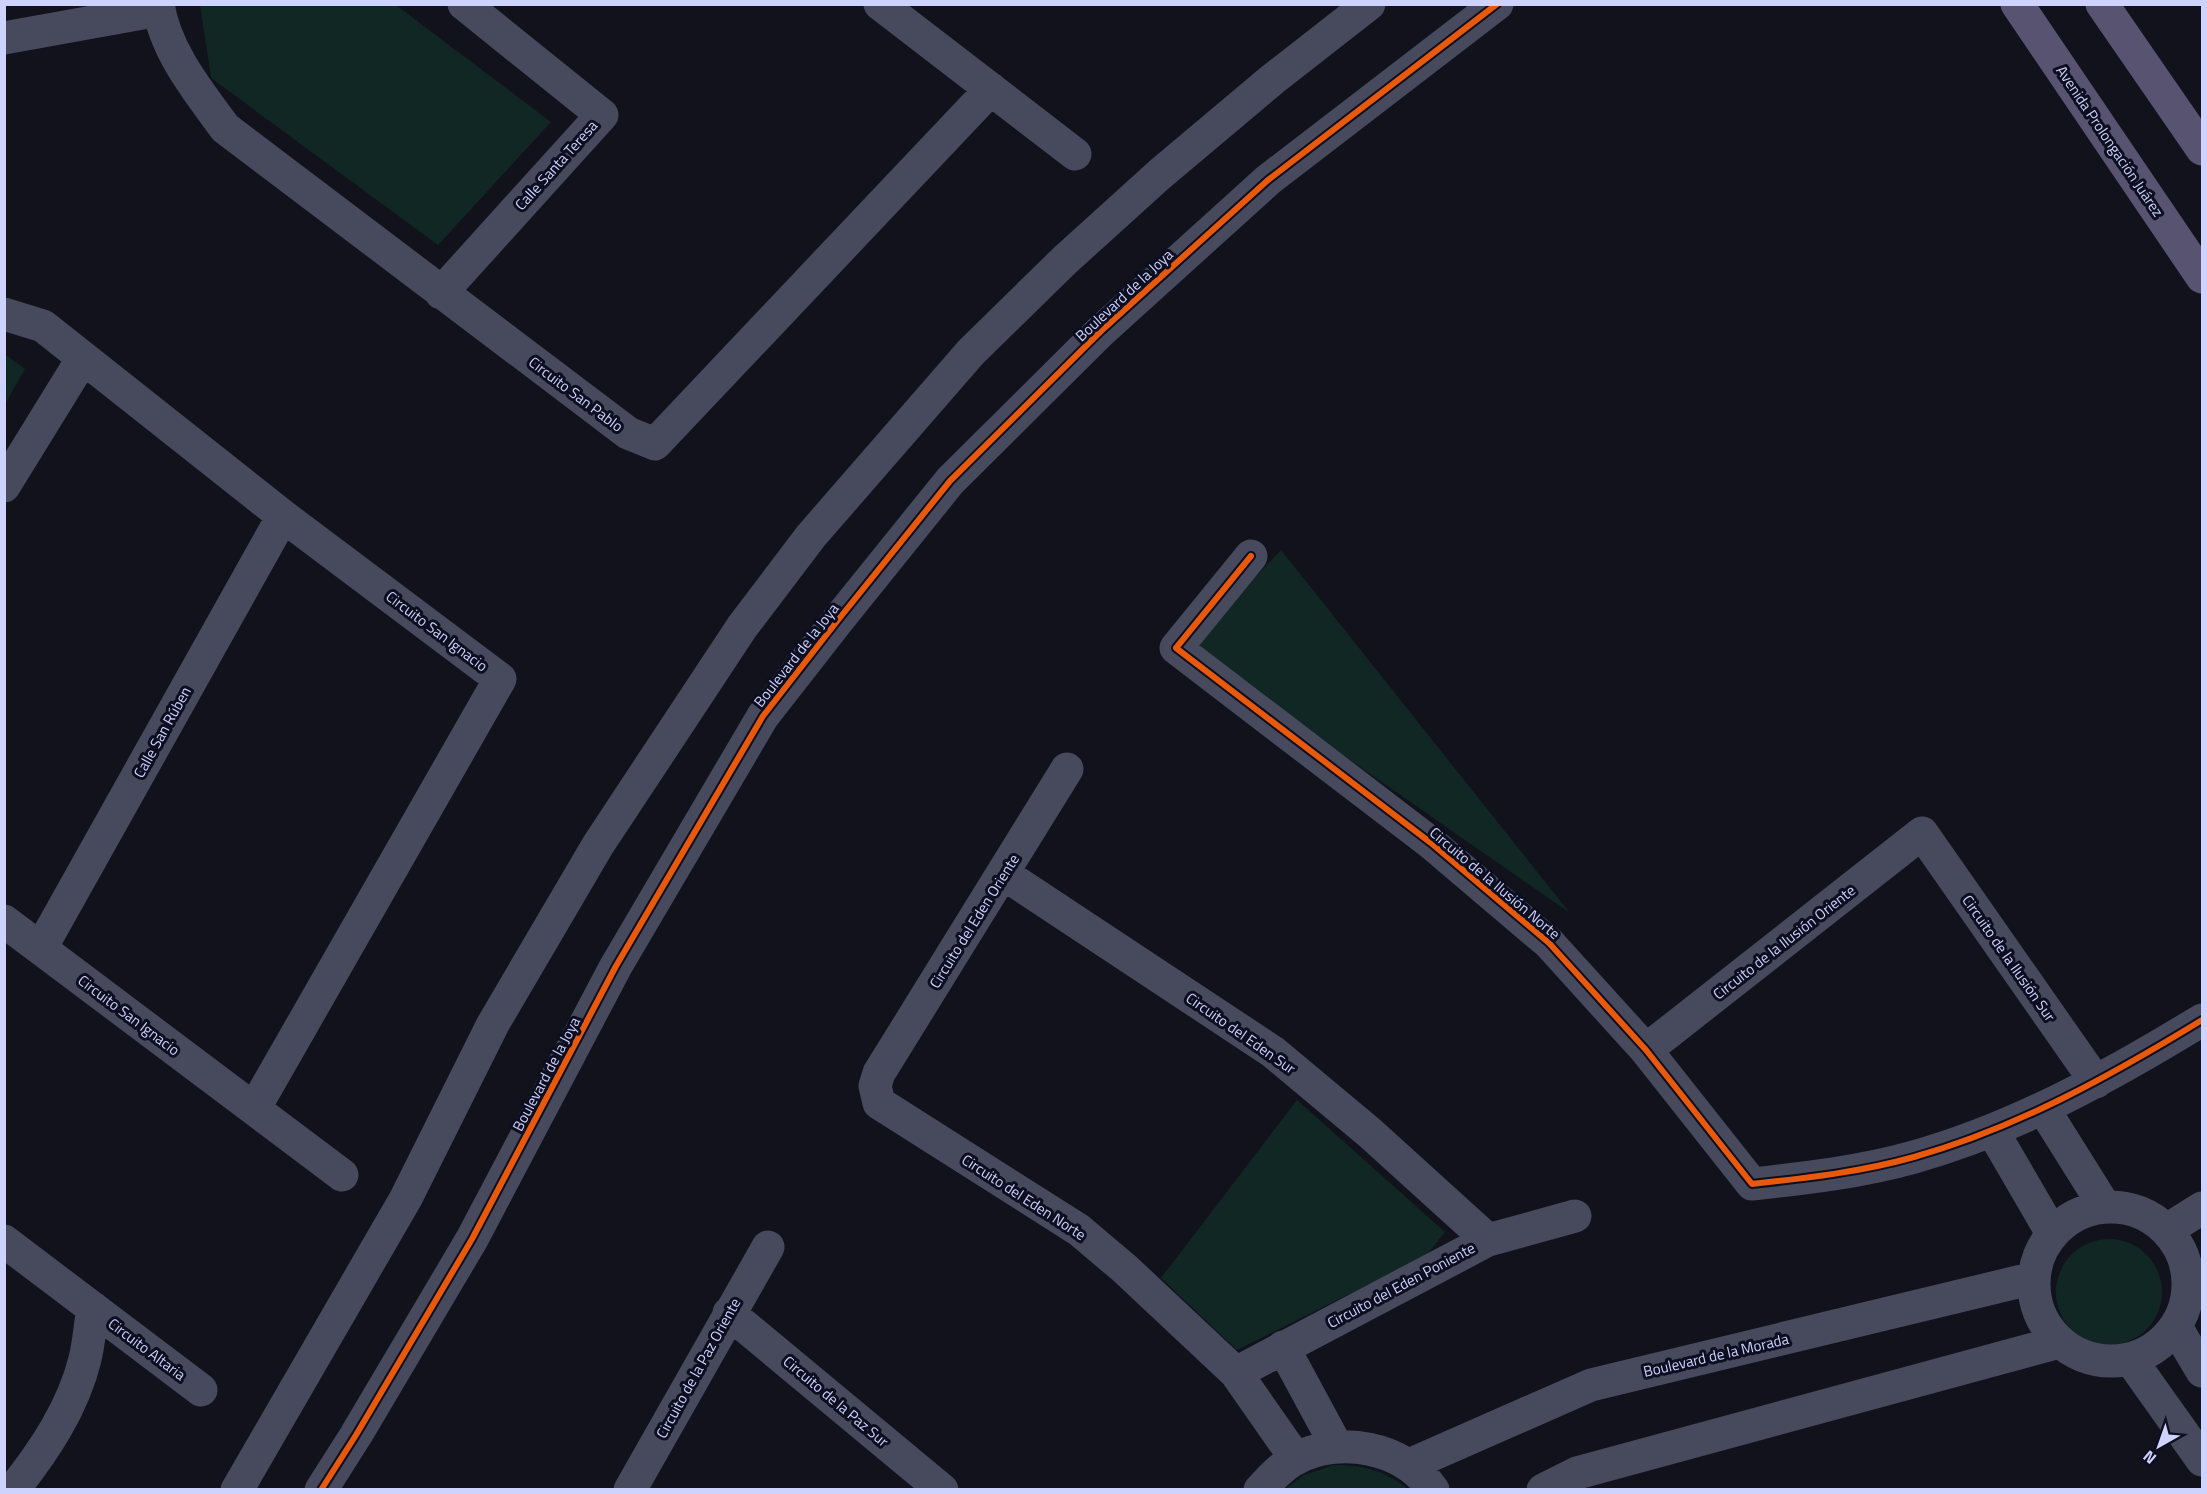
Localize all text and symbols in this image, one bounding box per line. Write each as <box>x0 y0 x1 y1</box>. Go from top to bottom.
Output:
street label: Avenida Prolongación Juárez <box>2051 61 2169 221</box>
street label: Calle Santa Teresa <box>509 114 603 215</box>
street label: Boulevard de la Joya <box>1070 243 1179 347</box>
street label: Circuito San Pablo <box>524 351 628 437</box>
street label: Circuito San Ignacio <box>381 585 493 677</box>
street label: Boulevard de la Joya <box>748 598 844 712</box>
street label: Calle San Rúben <box>127 682 197 782</box>
street label: Circuito de la Ilusión Norte <box>1425 821 1565 945</box>
street label: Circuito del Eden Oriente <box>923 849 1025 993</box>
street label: Circuito de la Ilusión Oriente <box>1708 879 1860 1005</box>
street label: Circuito de la Ilusión Sur <box>1957 890 2061 1026</box>
street label: Circuito San Ignacio <box>73 969 185 1061</box>
street label: Circuito del Eden Sur <box>1181 986 1301 1080</box>
street label: Boulevard de la Joya <box>506 1012 586 1135</box>
street label: Circuito del Eden Norte <box>957 1148 1091 1246</box>
street label: Circuito del Eden Poniente <box>1323 1236 1479 1334</box>
street label: Circuito de la Paz Oriente <box>650 1294 746 1442</box>
street label: Circuito Altaria <box>103 1312 191 1386</box>
street label: Boulevard de la Morada <box>1641 1327 1791 1383</box>
street label: Circuito de la Paz Sur <box>778 1350 894 1452</box>
north arrow <box>2129 1416 2189 1476</box>
text: N <box>2137 1445 2161 1470</box>

